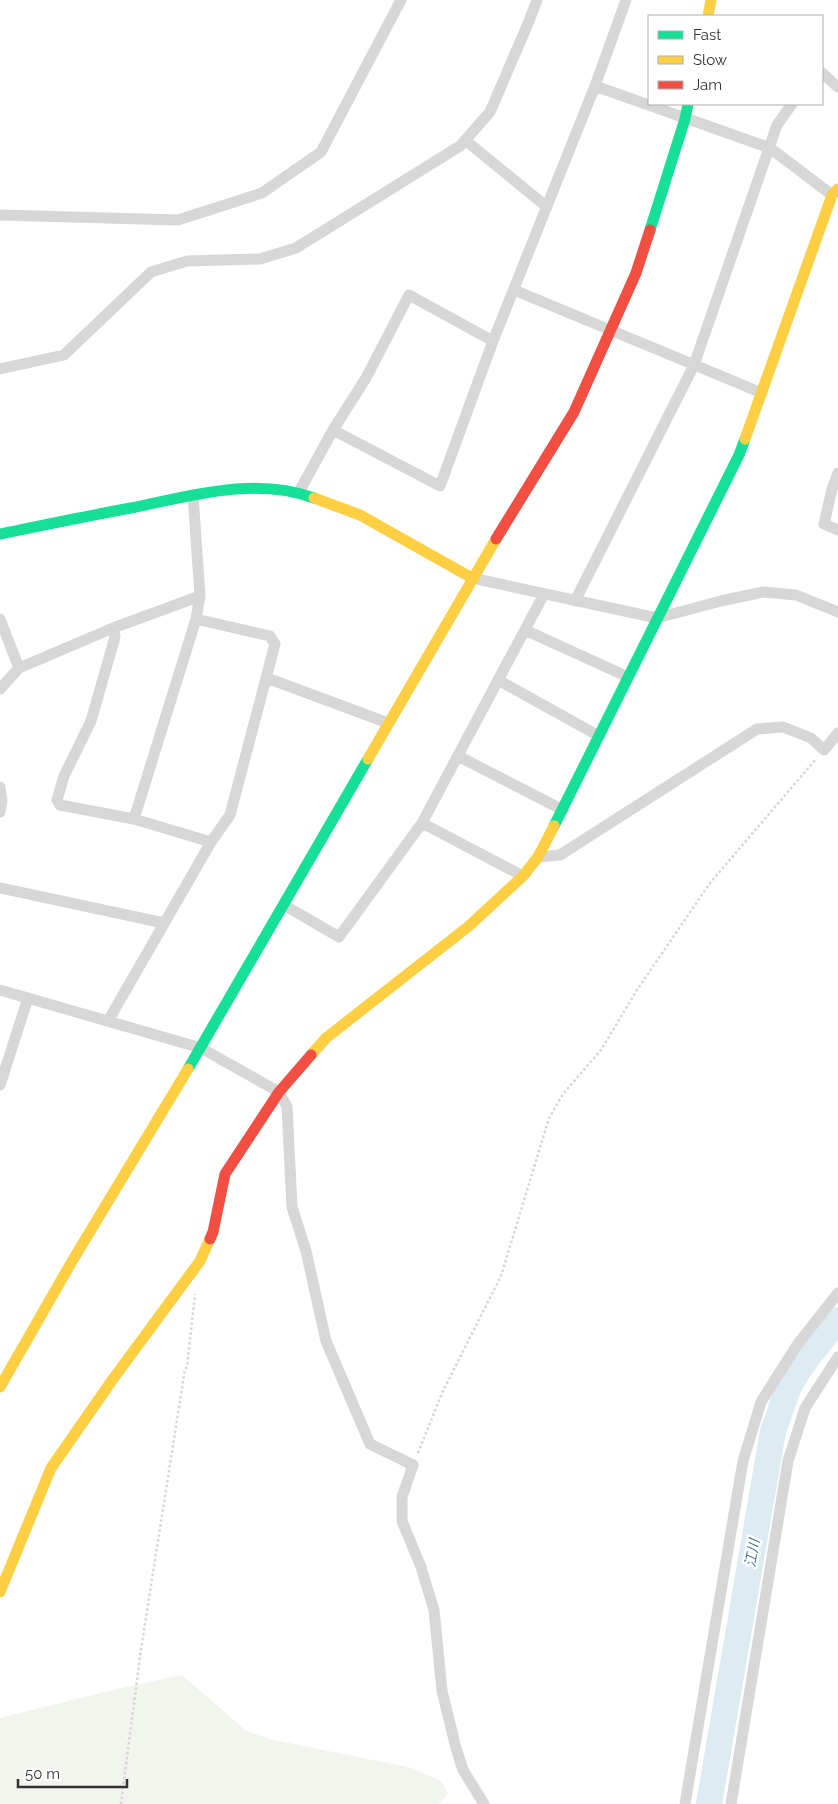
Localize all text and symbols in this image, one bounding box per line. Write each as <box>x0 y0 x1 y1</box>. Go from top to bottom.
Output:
legend <box>648 15 823 105</box>
text: Fast <box>693 26 721 44</box>
text: Slow <box>693 51 727 69</box>
text: Jam <box>693 76 722 94</box>
water label: 江川 <box>742 1536 763 1568</box>
scale bar <box>18 1756 126 1788</box>
text: 50 m <box>25 1765 60 1783</box>

